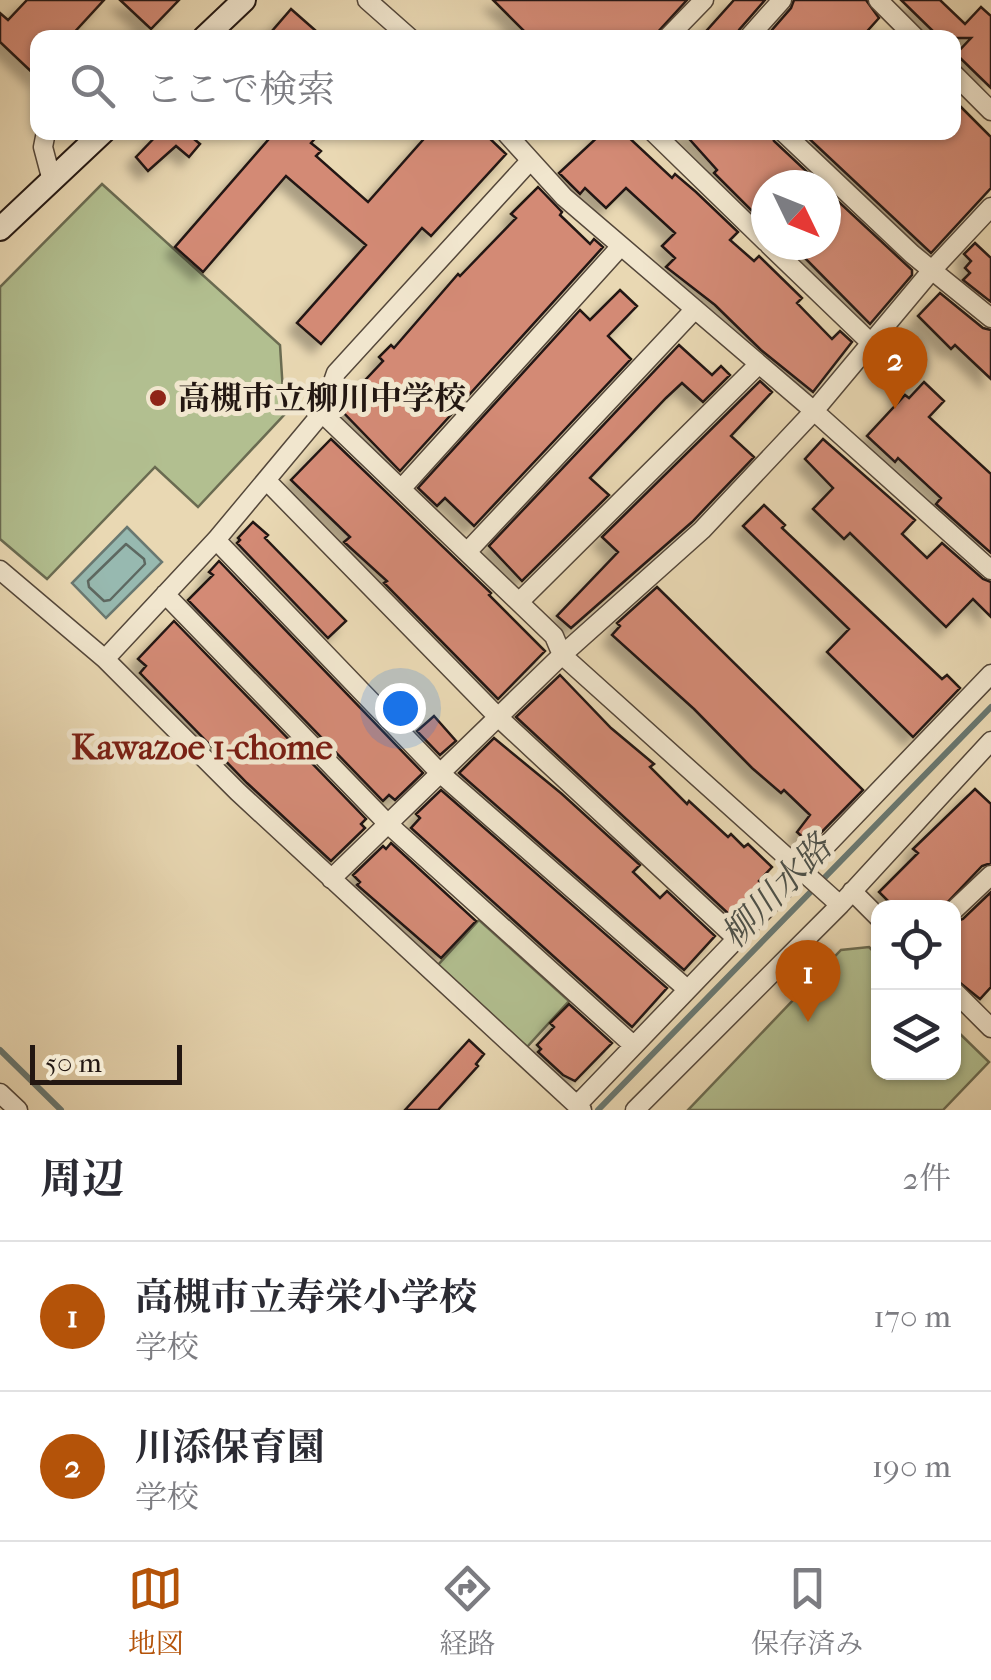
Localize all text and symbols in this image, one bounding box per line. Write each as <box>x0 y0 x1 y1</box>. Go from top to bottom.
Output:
search box <box>30 30 961 140</box>
icon: search <box>65 58 120 113</box>
text: ここで検索 <box>145 67 335 112</box>
north arrow <box>751 170 841 260</box>
pin: 2 <box>862 326 928 409</box>
place label: 高槻市立柳川中学校 <box>178 380 466 417</box>
marker: 高槻市立柳川中学校 <box>147 387 169 409</box>
your location <box>375 683 426 734</box>
district label: Kawazoe 1-chome <box>71 727 333 768</box>
water label: 柳川水路 <box>713 825 841 956</box>
map controls <box>871 900 961 1080</box>
button: locate <box>871 900 961 990</box>
pin: 1 <box>776 940 840 1022</box>
button: layers <box>871 990 961 1080</box>
scale bar <box>30 1040 182 1084</box>
text: 50 m <box>45 1046 102 1079</box>
text: 周辺 <box>40 1155 124 1204</box>
text: 2件 <box>903 1160 951 1197</box>
text: 高槻市立寿栄小学校 <box>135 1275 477 1320</box>
text: 1 <box>67 1298 78 1335</box>
text: 170 m <box>873 1298 951 1335</box>
text: 学校 <box>135 1329 199 1366</box>
text: 川添保育園 <box>135 1425 325 1470</box>
text: 2 <box>64 1448 81 1485</box>
text: 190 m <box>872 1448 951 1485</box>
text: 学校 <box>135 1479 199 1516</box>
tab: 地図 <box>128 1561 184 1661</box>
tab: 経路 <box>439 1561 495 1661</box>
tab: 保存済み <box>751 1561 863 1661</box>

